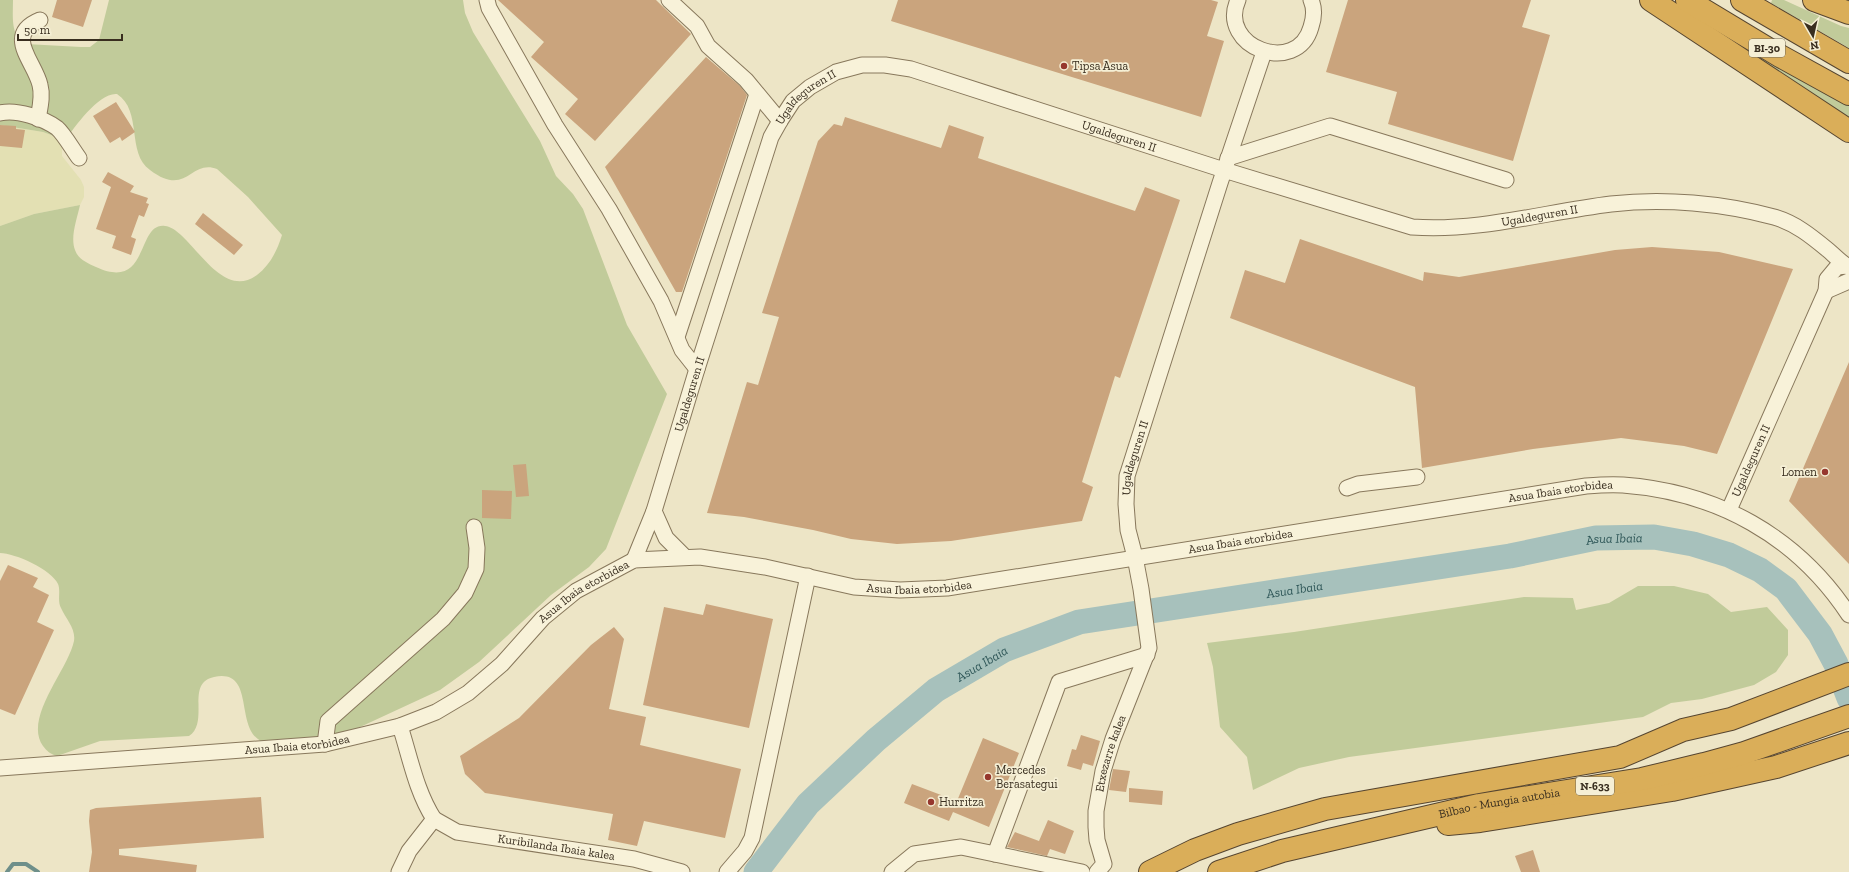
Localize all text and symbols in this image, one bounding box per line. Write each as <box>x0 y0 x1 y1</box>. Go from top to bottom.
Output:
scale bar <box>18 16 122 42</box>
north arrow <box>1793 16 1833 56</box>
text: 50 m <box>24 23 51 37</box>
text: N <box>1809 38 1820 53</box>
road number: BI-30 <box>1749 39 1785 57</box>
place label: Tipsa Asua <box>1072 59 1129 73</box>
marker: Tipsa Asua <box>1059 61 1069 71</box>
street label: Ugaldeguren II <box>773 67 838 127</box>
street label: Ugaldeguren II <box>1080 118 1158 155</box>
street label: Ugaldeguren II <box>1500 202 1579 229</box>
street label: Ugaldeguren II <box>671 355 707 433</box>
street label: Ugaldeguren II <box>1119 419 1151 496</box>
street label: Ugaldeguren II <box>1729 422 1773 499</box>
place label: Lomen <box>1781 465 1817 479</box>
marker: Lomen <box>1820 467 1830 477</box>
street label: Asua Ibaia etorbidea <box>1507 478 1613 505</box>
street label: Asua Ibaia etorbidea <box>1187 526 1294 556</box>
water label: Asua Ibaia <box>1583 530 1643 548</box>
street label: Asua Ibaia etorbidea <box>536 557 631 626</box>
street label: Asua Ibaia etorbidea <box>866 577 973 597</box>
water label: Asua Ibaia <box>1264 578 1324 601</box>
water label: Asua Ibaia <box>953 643 1010 685</box>
street label: Etxezarre kalea <box>1092 713 1129 793</box>
street label: Asua Ibaia etorbidea <box>244 731 351 757</box>
place label: Mercedes Berasategui <box>996 763 1058 791</box>
marker: Mercedes Berasategui <box>983 772 993 782</box>
road number: N-633 <box>1576 777 1614 795</box>
street label: Bilbao - Mungia autobia <box>1437 785 1561 821</box>
place label: Hurritza <box>939 795 984 809</box>
marker: Hurritza <box>926 797 936 807</box>
street label: Kuribilanda Ibaia kalea <box>497 831 616 863</box>

